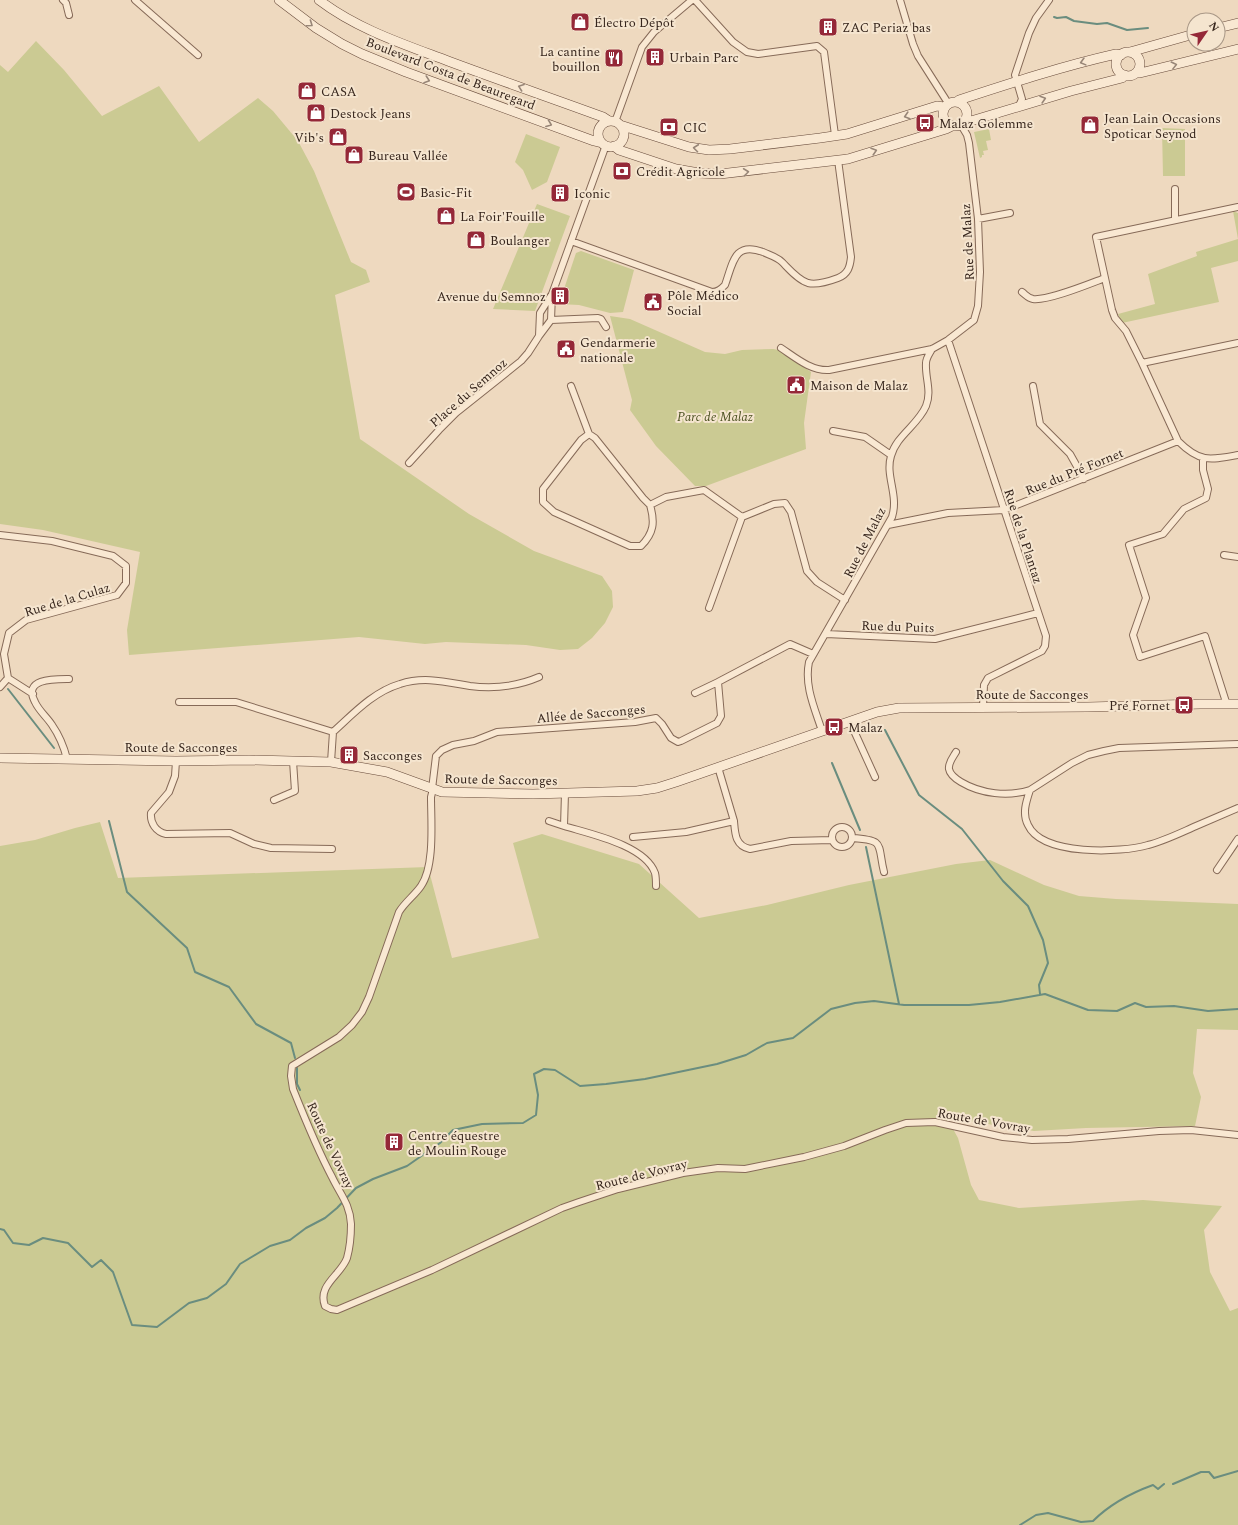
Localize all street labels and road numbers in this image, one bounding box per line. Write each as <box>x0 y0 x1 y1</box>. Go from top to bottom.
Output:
street label: Boulevard Costa de Beauregard <box>363 32 538 116</box>
street label: Rue de Malaz <box>956 203 980 281</box>
street label: Place du Semnoz <box>425 353 512 432</box>
street label: Rue du Pré Fornet <box>1022 443 1127 501</box>
street label: Rue de la Plantaz <box>998 486 1048 586</box>
street label: Rue de Malaz <box>838 503 891 581</box>
street label: Rue de la Culaz <box>22 577 113 622</box>
street label: Rue du Puits <box>861 616 935 638</box>
street label: Route de Sacconges <box>975 685 1089 705</box>
street label: Allée de Sacconges <box>536 699 646 729</box>
street label: Route de Sacconges <box>124 738 238 758</box>
street label: Route de Sacconges <box>444 769 558 791</box>
street label: Route de Vovray <box>301 1099 359 1193</box>
street label: Route de Vovray <box>936 1103 1033 1139</box>
street label: Route de Vovray <box>593 1154 690 1196</box>

